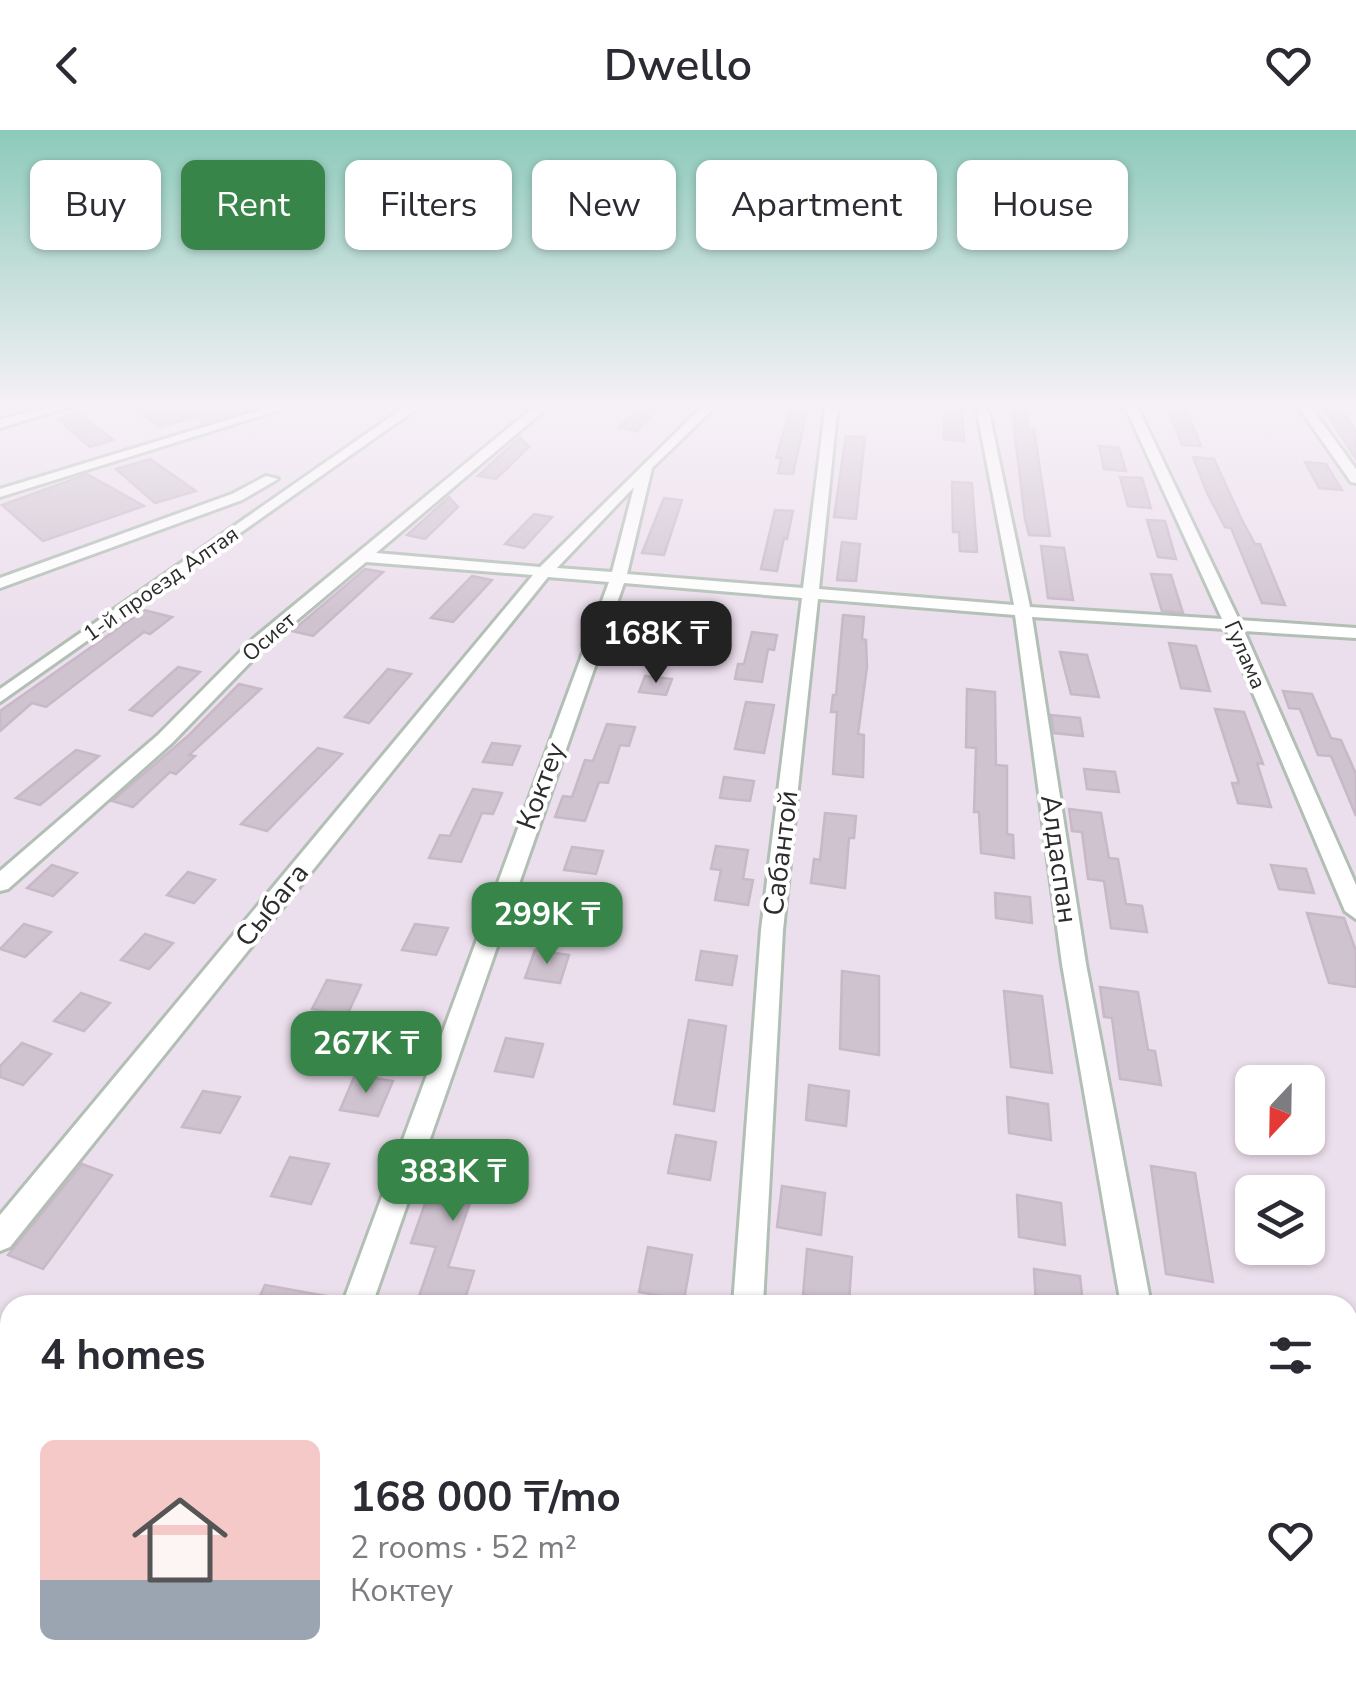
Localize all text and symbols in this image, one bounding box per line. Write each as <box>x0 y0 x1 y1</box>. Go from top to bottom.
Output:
text: Dwello <box>604 35 752 96</box>
icon: back <box>40 38 95 93</box>
icon: heart <box>1261 38 1316 93</box>
chip: Buy <box>30 160 161 250</box>
chip: Rent <box>181 160 325 250</box>
chip: Filters <box>345 160 512 250</box>
chip: New <box>532 160 676 250</box>
chip: Apartment <box>696 160 937 250</box>
chip: House <box>957 160 1128 250</box>
street label: 1-й проезд Алтая <box>77 519 245 649</box>
pin: 168K ₸ <box>575 601 737 686</box>
street label: Осиет <box>236 605 302 669</box>
text: 168K ₸ <box>603 612 709 655</box>
street label: Гулама <box>1217 616 1273 694</box>
street label: Коктеу <box>508 737 574 835</box>
street label: Сабантой <box>754 788 808 918</box>
street label: Алдаспан <box>1031 792 1087 926</box>
street label: Сыбага <box>227 855 317 955</box>
pin: 299K ₸ <box>466 882 628 967</box>
text: 299K ₸ <box>494 893 600 936</box>
pin: 267K ₸ <box>285 1011 447 1096</box>
text: 267K ₸ <box>313 1022 419 1065</box>
north arrow <box>1235 1065 1325 1155</box>
map controls <box>1235 1065 1325 1265</box>
pin: 383K ₸ <box>372 1139 534 1224</box>
text: 383K ₸ <box>400 1150 506 1193</box>
button: layers <box>1235 1175 1325 1265</box>
text: 4 homes <box>40 1327 205 1384</box>
icon: filters <box>1263 1328 1318 1383</box>
text: 168 000 ₸/mo <box>350 1469 621 1526</box>
icon: home <box>120 1480 240 1600</box>
icon: heart <box>1263 1513 1318 1568</box>
text: 2 rooms · 52 m² <box>350 1526 577 1569</box>
text: Коктеу <box>350 1569 453 1612</box>

